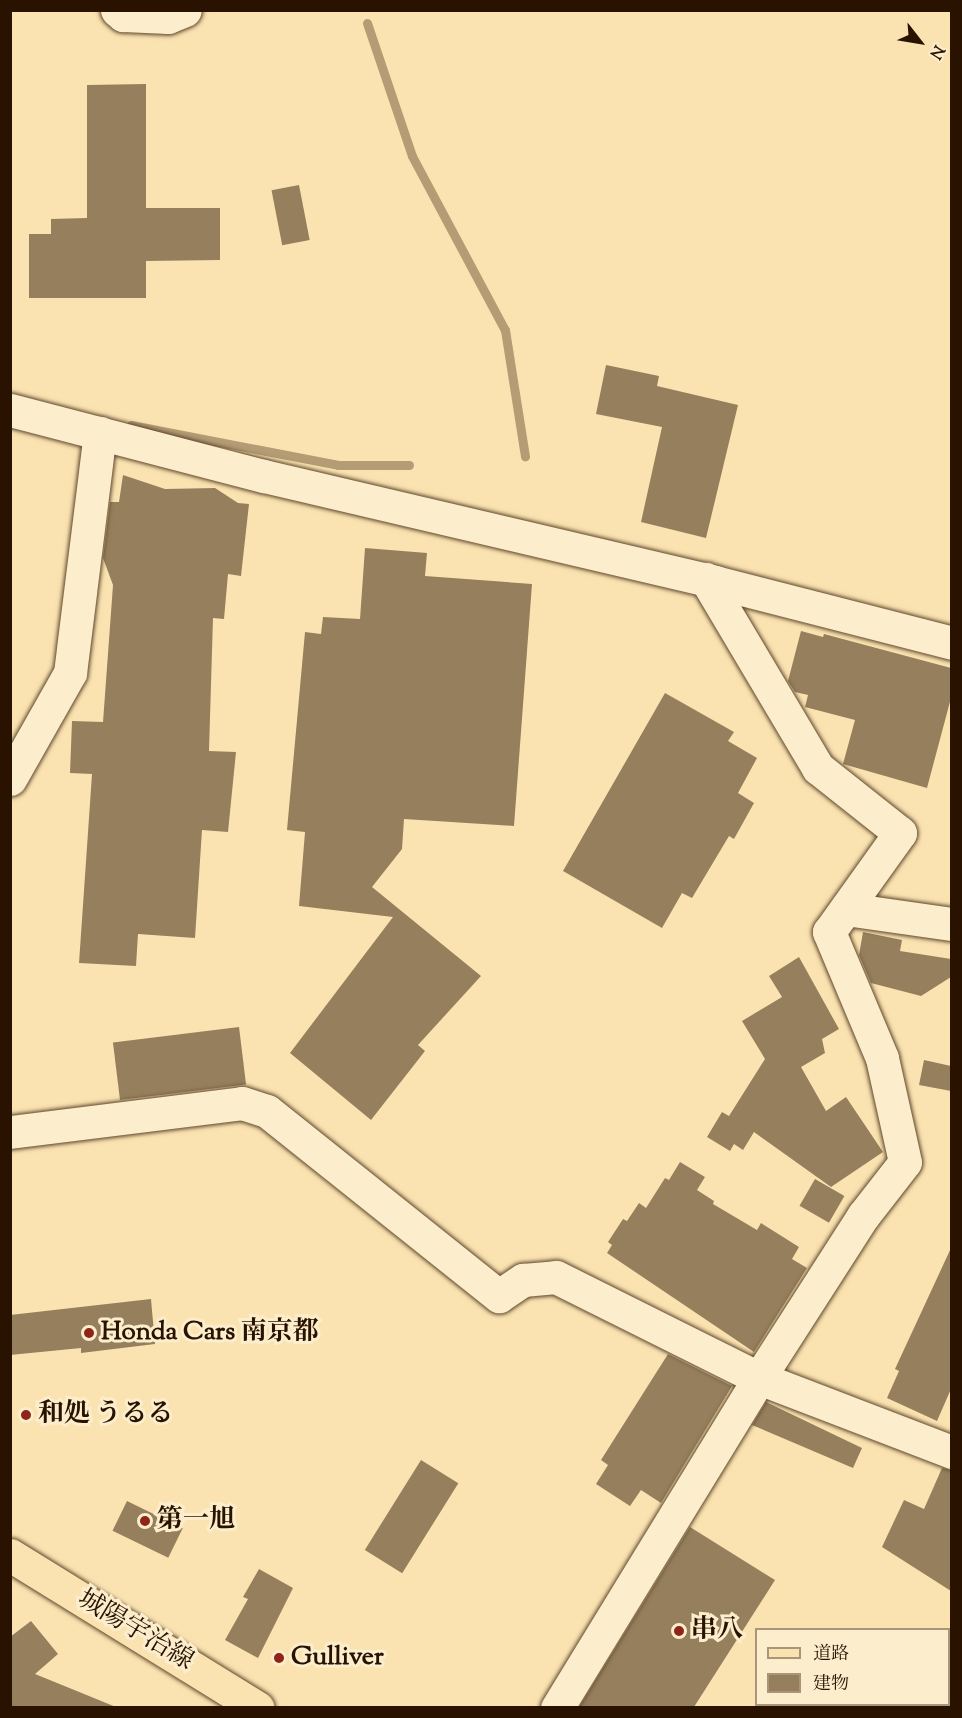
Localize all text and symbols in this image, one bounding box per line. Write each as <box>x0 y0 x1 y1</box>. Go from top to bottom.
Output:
north arrow <box>890 12 950 72</box>
text: N <box>923 40 949 63</box>
place label: Honda Cars 南京都 <box>101 1317 319 1349</box>
marker: Honda Cars 南京都 <box>82 1326 96 1340</box>
place label: 和処 うるる <box>38 1399 174 1431</box>
marker: 和処 うるる <box>19 1408 33 1422</box>
place label: 第一旭 <box>157 1505 235 1537</box>
marker: 第一旭 <box>138 1514 152 1528</box>
street label: 城陽宇治線 <box>71 1584 199 1678</box>
place label: 串八 <box>691 1615 743 1647</box>
marker: 串八 <box>672 1624 686 1638</box>
legend <box>755 1628 950 1706</box>
place label: Gulliver <box>291 1642 384 1674</box>
text: 道路 <box>813 1642 849 1668</box>
marker: Gulliver <box>272 1651 286 1665</box>
text: 建物 <box>813 1672 849 1698</box>

